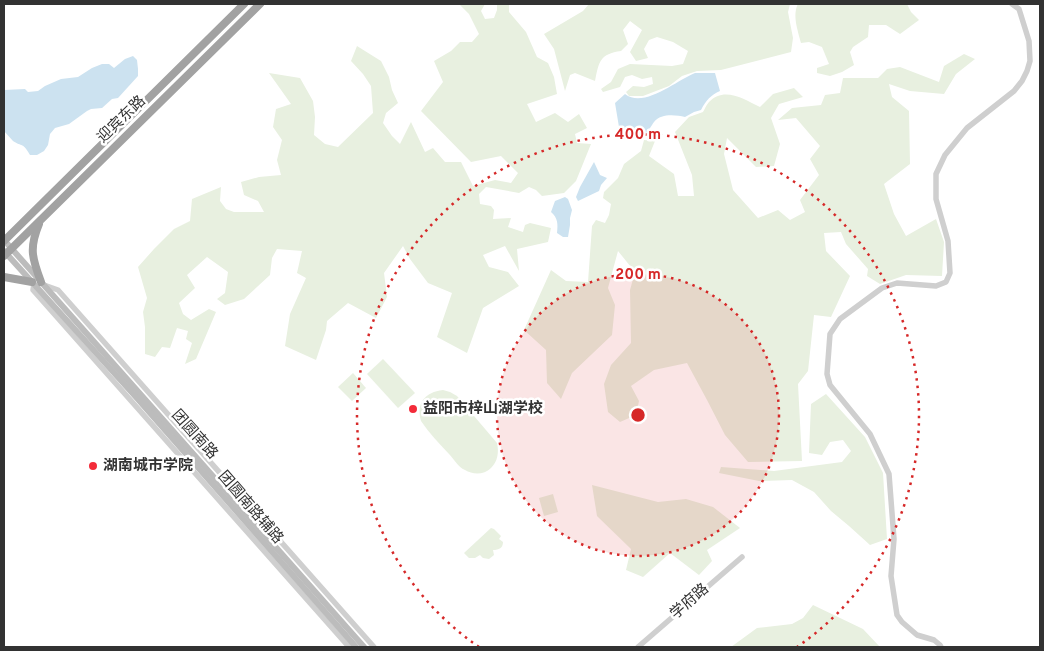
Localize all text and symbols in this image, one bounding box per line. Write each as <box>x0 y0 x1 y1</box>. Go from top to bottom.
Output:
street label: 迎宾东路 <box>94 92 150 148</box>
text: 400 m <box>615 126 661 145</box>
text: 200 m <box>615 266 661 285</box>
place label: 益阳市梓山湖学校 <box>423 399 543 419</box>
marker: 益阳市梓山湖学校 <box>407 403 419 415</box>
street label: 团圆南路 <box>167 406 221 464</box>
centre of rings <box>629 406 647 424</box>
place label: 湖南城市学院 <box>103 456 193 476</box>
marker: 湖南城市学院 <box>87 460 99 472</box>
street label: 团圆南路辅路 <box>213 468 287 548</box>
street label: 学府路 <box>667 580 713 624</box>

